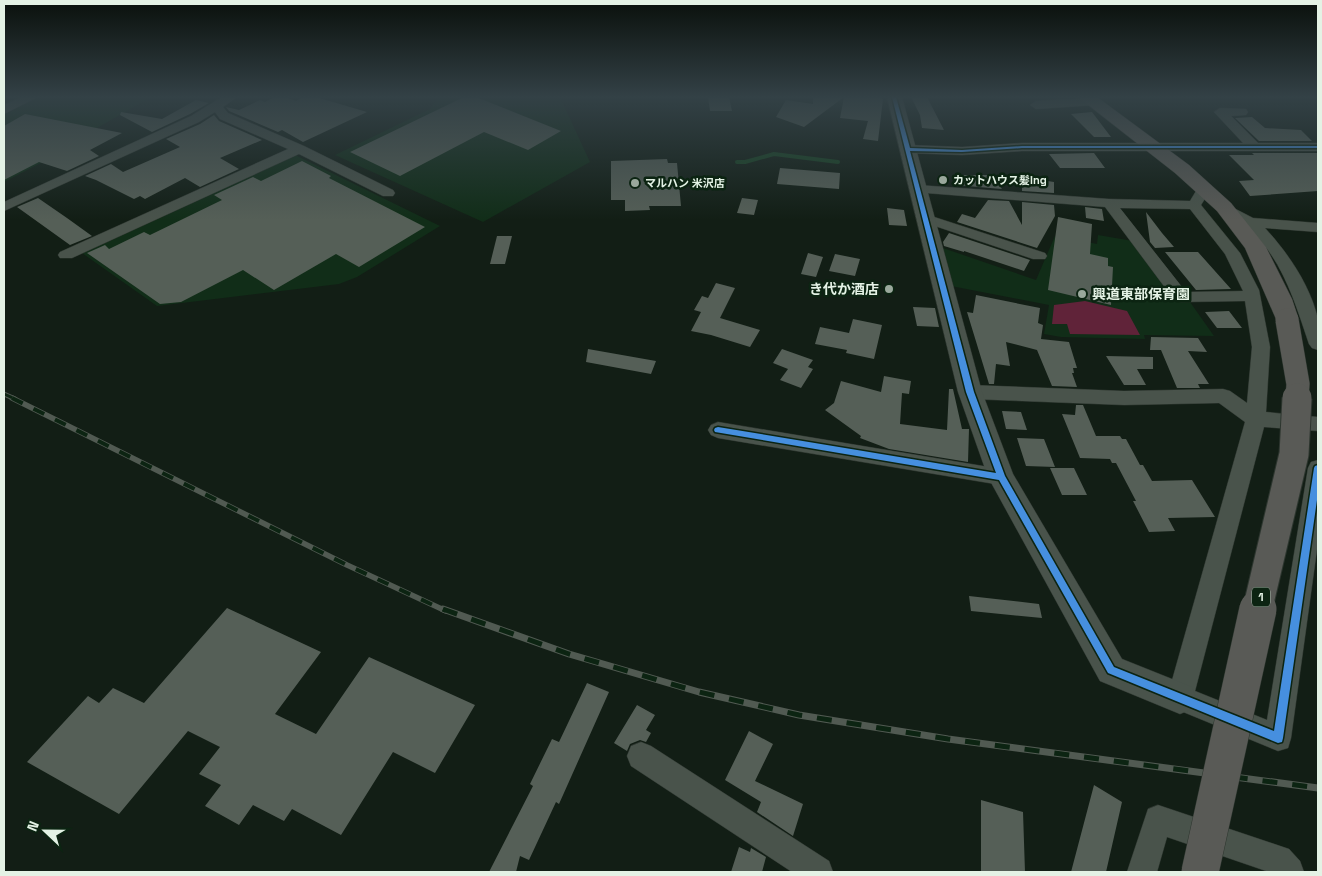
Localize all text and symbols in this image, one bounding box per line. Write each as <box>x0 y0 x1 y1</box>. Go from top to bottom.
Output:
place label: カットハウス髪ing <box>953 173 1047 187</box>
marker: カットハウス髪ing <box>937 174 949 186</box>
place label: マルハン 米沢店 <box>645 176 725 190</box>
marker: マルハン 米沢店 <box>629 177 641 189</box>
place label: き代か酒店 <box>809 280 879 298</box>
marker: き代か酒店 <box>883 283 895 295</box>
place label: 興道東部保育園 <box>1092 285 1190 303</box>
marker: 興道東部保育園 <box>1076 288 1088 300</box>
road number: 1 <box>1252 588 1270 606</box>
north arrow <box>20 806 70 856</box>
text: N <box>23 818 43 834</box>

